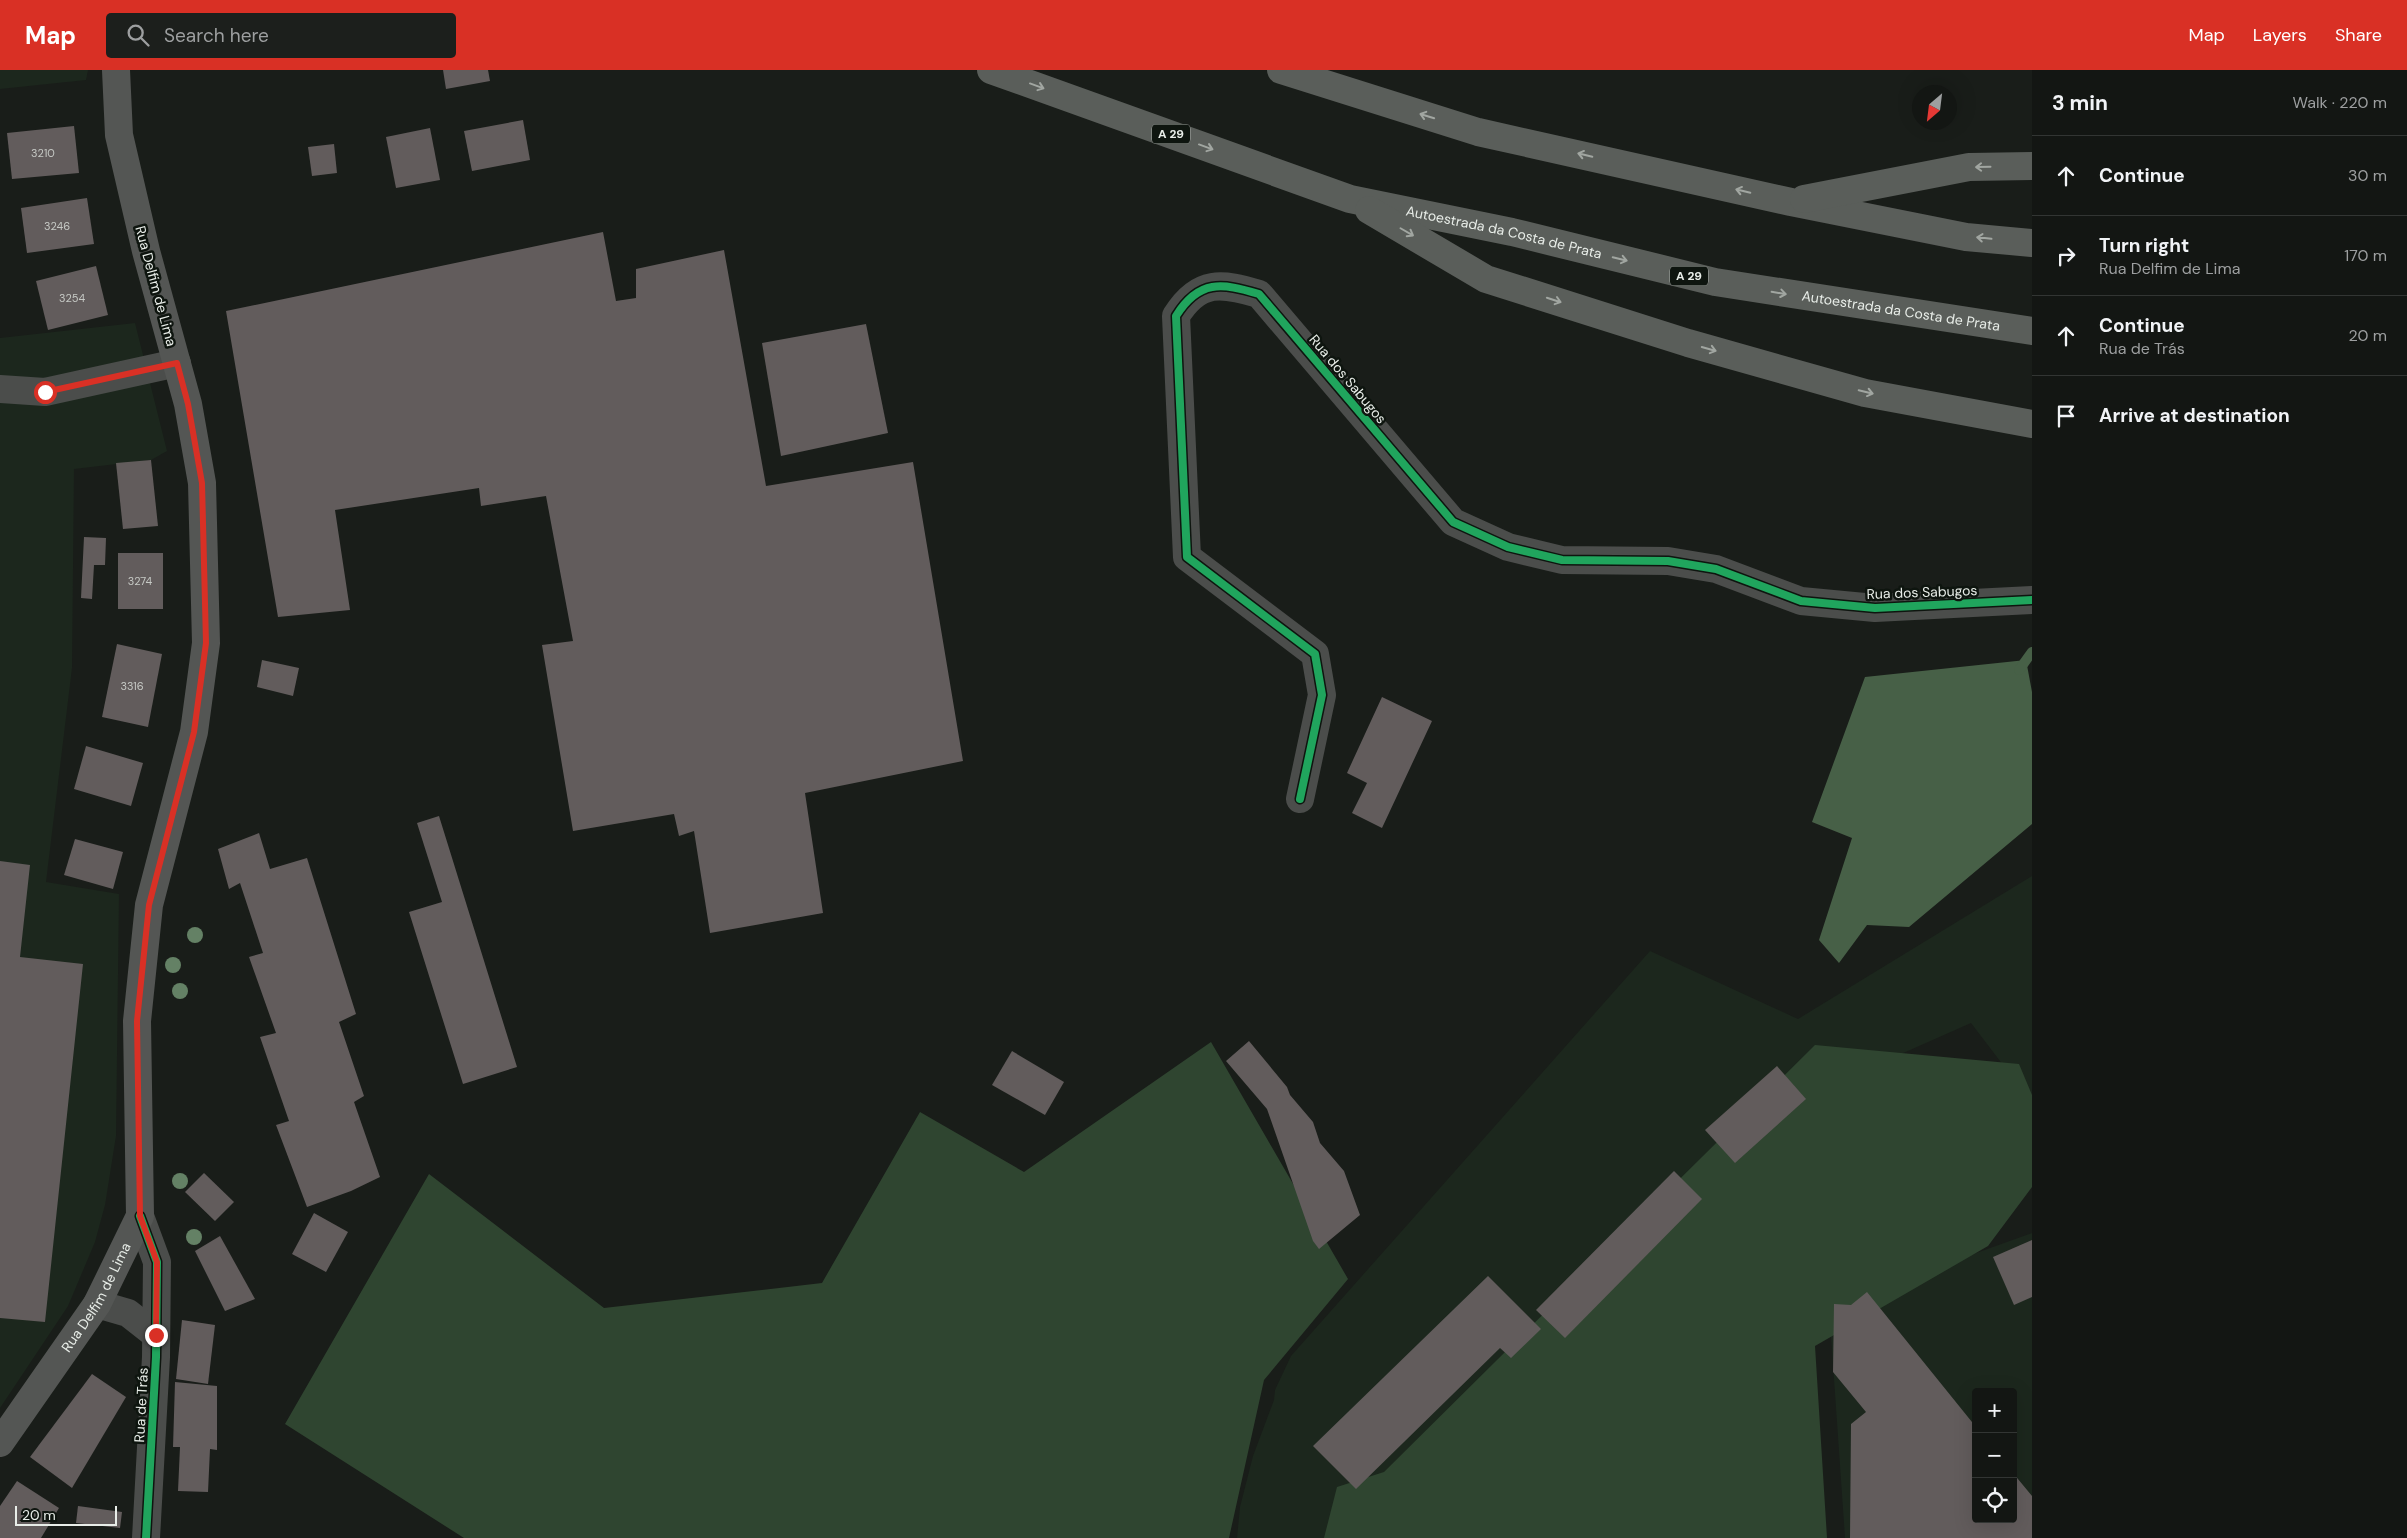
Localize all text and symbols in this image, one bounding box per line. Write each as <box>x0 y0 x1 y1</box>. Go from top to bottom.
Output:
search box <box>106 13 456 58</box>
text: Map <box>25 20 76 51</box>
icon: search <box>124 21 152 49</box>
text: Search here <box>164 23 269 48</box>
text: Map <box>2189 23 2225 47</box>
text: Layers <box>2253 23 2307 47</box>
text: Share <box>2335 23 2382 47</box>
one-way arrow <box>1028 82 1044 91</box>
north arrow <box>1912 85 1957 130</box>
text: 3 min <box>2052 89 2108 117</box>
text: Walk · 220 m <box>2293 92 2387 113</box>
one-way arrow <box>1419 111 1435 121</box>
road number: A 29 <box>1152 124 1190 144</box>
one-way arrow <box>1198 143 1213 152</box>
house number: 3210 <box>31 146 55 160</box>
one-way arrow <box>1577 150 1593 160</box>
one-way arrow <box>1976 162 1992 172</box>
icon: ahead <box>2052 162 2080 190</box>
text: Continue <box>2099 163 2185 188</box>
text: 30 m <box>2348 165 2387 186</box>
one-way arrow <box>1736 186 1752 195</box>
street label: Autoestrada da Costa de Prata <box>1404 202 1604 263</box>
house number: 3246 <box>44 219 70 233</box>
street label: Rua Delfim de Lima <box>131 224 181 348</box>
one-way arrow <box>1400 228 1414 238</box>
one-way arrow <box>1976 233 1992 243</box>
text: Turn right <box>2099 233 2189 258</box>
icon: right <box>2052 242 2080 270</box>
text: 170 m <box>2344 245 2387 266</box>
one-way arrow <box>1611 255 1627 264</box>
text: Rua Delfim de Lima <box>2099 258 2240 279</box>
road number: A 29 <box>1670 267 1708 286</box>
street label: Autoestrada da Costa de Prata <box>1801 287 2001 335</box>
one-way arrow <box>1770 288 1786 298</box>
house number: 3254 <box>59 291 85 305</box>
one-way arrow <box>1546 296 1562 306</box>
text: Continue <box>2099 313 2185 338</box>
icon: ahead <box>2052 322 2080 350</box>
text: 20 m <box>2348 325 2387 346</box>
street label: Rua dos Sabugos <box>1305 331 1391 427</box>
text: Rua de Trás <box>2099 338 2185 359</box>
one-way arrow <box>1700 345 1716 355</box>
route start <box>34 381 57 404</box>
one-way arrow <box>1857 388 1873 397</box>
icon: arrive <box>2052 402 2080 430</box>
text: Arrive at destination <box>2099 403 2290 428</box>
house number: 3274 <box>128 574 153 588</box>
street label: Rua dos Sabugos <box>1866 581 1978 603</box>
house number: 3316 <box>120 679 144 693</box>
street label: Rua Delfim de Lima <box>57 1239 135 1355</box>
route end <box>145 1324 168 1347</box>
street label: Rua de Trás <box>130 1367 152 1443</box>
map controls <box>1972 1388 2017 1523</box>
button: + <box>1972 1388 2017 1433</box>
button: − <box>1972 1433 2017 1478</box>
button: locate <box>1972 1478 2017 1523</box>
scale bar <box>15 1503 118 1526</box>
text: 20 m <box>22 1506 56 1524</box>

